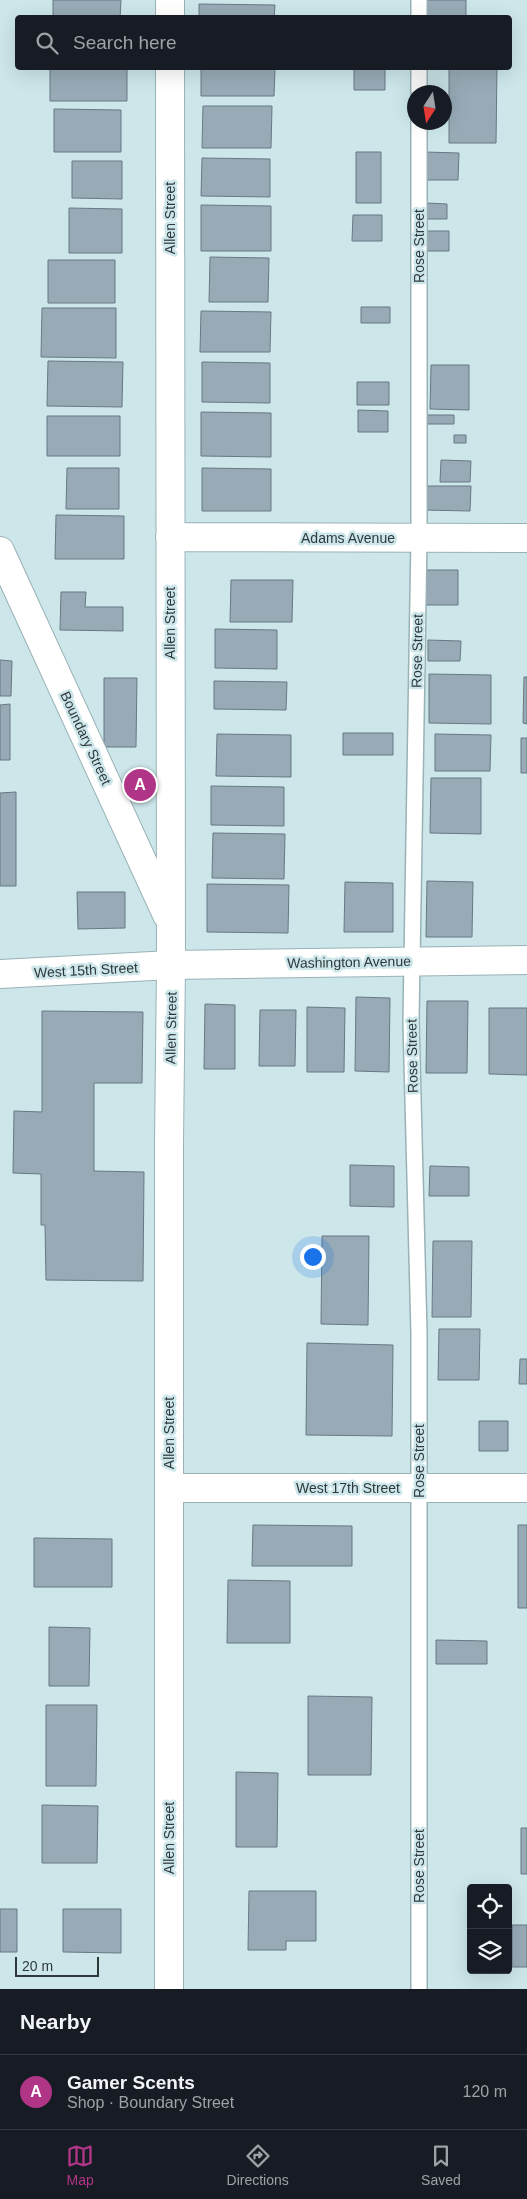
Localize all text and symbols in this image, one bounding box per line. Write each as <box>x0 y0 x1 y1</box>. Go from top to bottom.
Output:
search box <box>15 15 512 70</box>
icon: search <box>33 29 61 57</box>
text: Search here <box>73 32 177 53</box>
north arrow <box>407 85 452 130</box>
street label: Allen Street <box>162 182 178 254</box>
street label: Rose Street <box>411 209 427 283</box>
street label: Adams Avenue <box>301 530 395 546</box>
street label: Allen Street <box>162 587 178 659</box>
street label: Rose Street <box>408 614 426 688</box>
street label: Boundary Street <box>57 689 115 787</box>
pin: A <box>124 766 156 804</box>
street label: Washington Avenue <box>287 953 411 971</box>
street label: West 15th Street <box>34 959 138 981</box>
street label: Allen Street <box>162 992 180 1064</box>
street label: Rose Street <box>403 1019 421 1093</box>
your location <box>300 1244 326 1270</box>
street label: Allen Street <box>161 1397 177 1469</box>
street label: Rose Street <box>411 1424 427 1498</box>
street label: West 17th Street <box>296 1480 400 1496</box>
street label: Allen Street <box>161 1802 177 1874</box>
street label: Rose Street <box>411 1829 427 1903</box>
map controls <box>467 1884 512 1974</box>
button: locate <box>467 1884 512 1929</box>
button: layers <box>467 1929 512 1974</box>
scale bar <box>15 1954 99 1977</box>
text: 20 m <box>22 1958 53 1974</box>
text: Nearby <box>20 2010 91 2033</box>
text: Gamer Scents <box>67 2072 195 2093</box>
text: A <box>30 2083 42 2100</box>
text: 120 m <box>463 2083 507 2100</box>
text: Shop · Boundary Street <box>67 2094 234 2111</box>
tab: Map <box>66 2142 94 2188</box>
tab: Directions <box>227 2142 289 2188</box>
tab: Saved <box>421 2142 461 2188</box>

